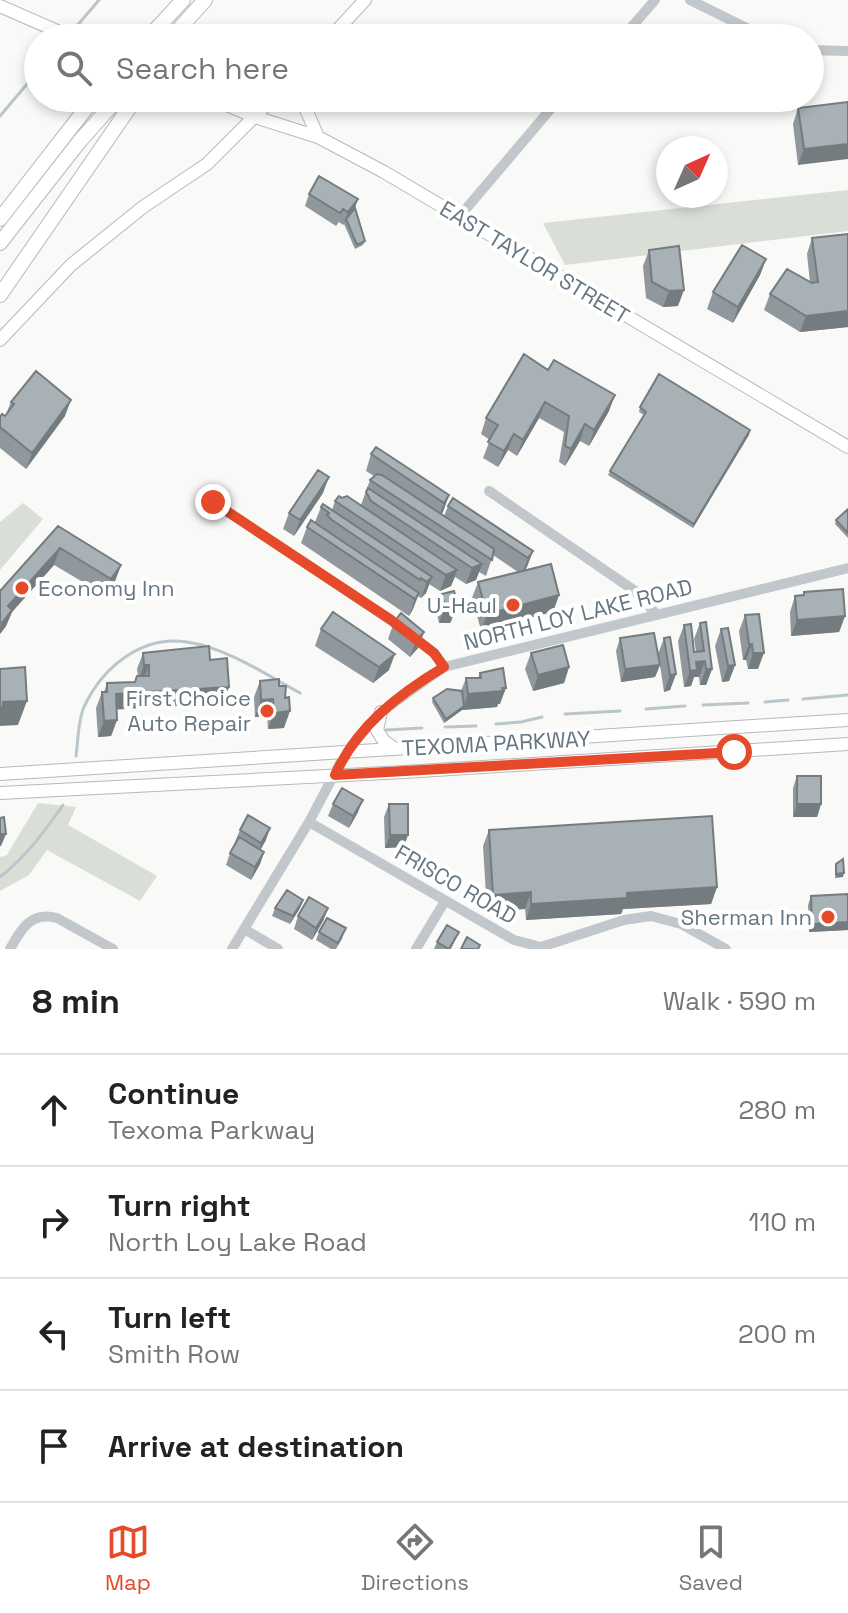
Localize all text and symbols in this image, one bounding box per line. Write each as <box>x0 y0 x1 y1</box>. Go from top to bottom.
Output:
search box <box>24 24 824 112</box>
icon: search <box>52 46 96 90</box>
text: Search here <box>116 49 289 88</box>
north arrow <box>656 136 728 208</box>
street label: EAST TAYLOR STREET <box>435 194 635 330</box>
route end <box>195 484 231 520</box>
street label: NORTH LOY LAKE ROAD <box>461 572 695 656</box>
place label: Economy Inn <box>38 574 174 602</box>
marker: Economy Inn <box>13 579 31 597</box>
place label: U-Haul <box>427 591 497 619</box>
marker: U-Haul <box>504 596 522 614</box>
place label: First Choice Auto Repair <box>126 684 251 737</box>
marker: First Choice Auto Repair <box>258 702 276 720</box>
street label: TEXOMA PARKWAY <box>401 724 592 762</box>
route start <box>716 734 752 770</box>
street label: FRISCO ROAD <box>390 838 522 930</box>
place label: Sherman Inn <box>681 903 812 931</box>
marker: Sherman Inn <box>819 908 837 926</box>
text: 8 min <box>32 980 120 1023</box>
text: Walk · 590 m <box>663 984 816 1018</box>
text: Continue <box>108 1074 239 1113</box>
icon: ahead <box>32 1088 76 1132</box>
text: 280 m <box>738 1093 816 1127</box>
text: Texoma Parkway <box>108 1113 315 1147</box>
text: Turn right <box>108 1186 251 1225</box>
icon: right <box>32 1200 76 1244</box>
text: 110 m <box>749 1205 816 1239</box>
text: North Loy Lake Road <box>108 1225 367 1259</box>
text: Turn left <box>108 1298 231 1337</box>
icon: left <box>32 1312 76 1356</box>
text: 200 m <box>738 1317 816 1351</box>
text: Smith Row <box>108 1337 240 1371</box>
icon: arrive <box>32 1424 76 1468</box>
text: Arrive at destination <box>108 1427 404 1466</box>
tab: Map <box>105 1520 151 1596</box>
tab: Directions <box>361 1520 469 1596</box>
tab: Saved <box>679 1520 743 1596</box>

